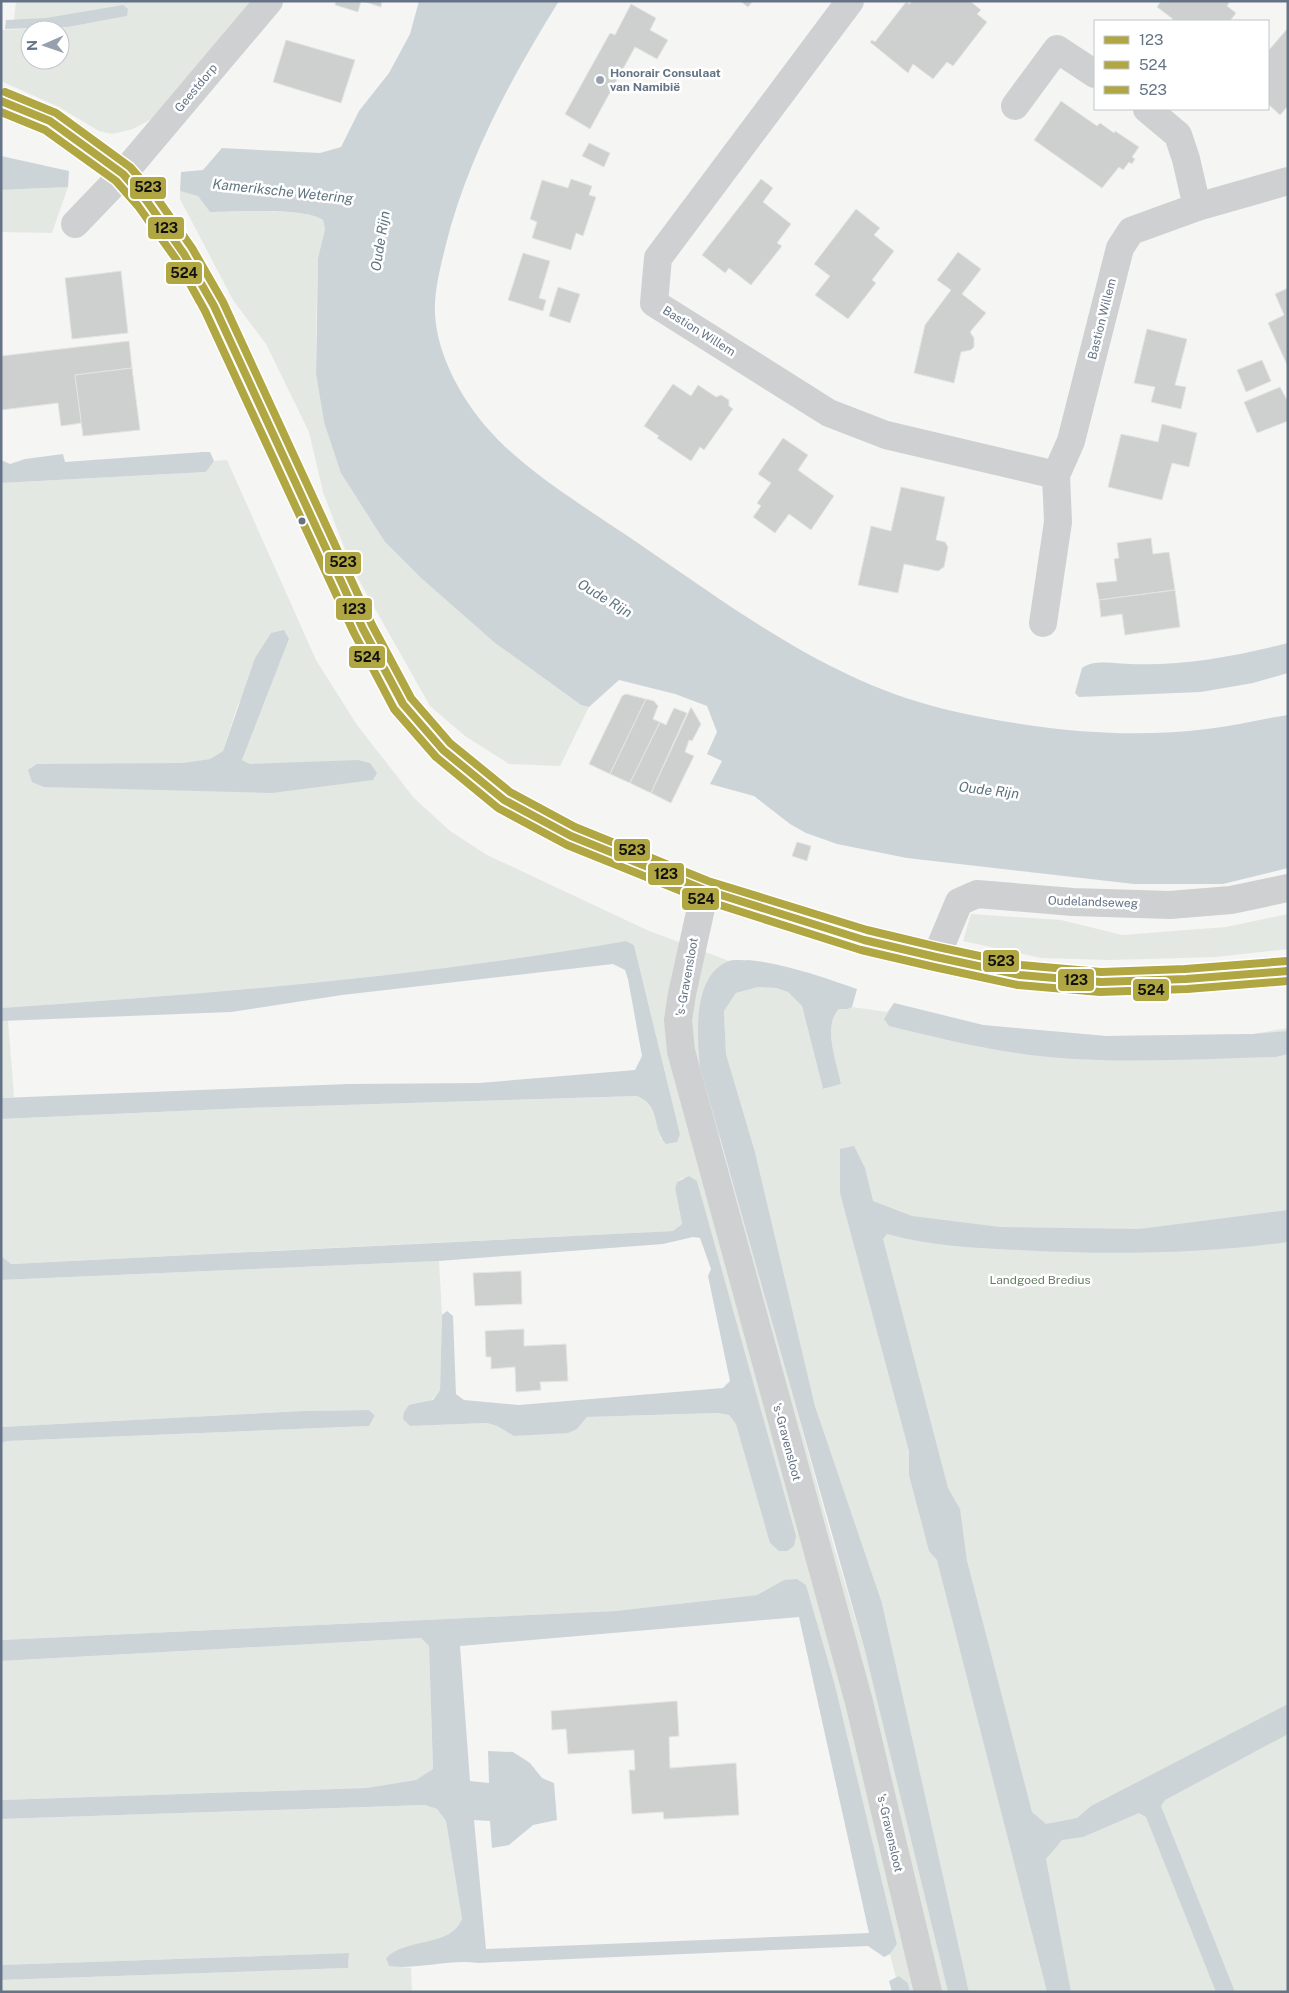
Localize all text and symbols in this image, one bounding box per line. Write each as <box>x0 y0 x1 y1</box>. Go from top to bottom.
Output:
north arrow <box>20 20 70 70</box>
legend <box>1094 20 1269 110</box>
text: 123 <box>1139 31 1164 48</box>
text: N <box>24 40 40 51</box>
text: 524 <box>1139 56 1167 73</box>
street label: Geestdorp <box>172 61 220 115</box>
place label: Honorair Consulaat van Namibië <box>610 66 721 94</box>
marker: Honorair Consulaat van Namibië <box>594 74 606 86</box>
text: 523 <box>1139 81 1167 98</box>
line badge: 523 <box>129 176 167 200</box>
water label: Kameriksche Wetering <box>212 176 355 206</box>
text: 523 <box>134 179 162 195</box>
water label: Oude Rijn <box>367 210 393 272</box>
line badge: 123 <box>147 216 185 240</box>
text: 123 <box>154 220 178 236</box>
line badge: 524 <box>165 261 203 285</box>
text: 524 <box>170 265 198 281</box>
street label: Bastion Willem <box>1085 277 1119 361</box>
street label: Bastion Willem <box>660 303 738 359</box>
unlabelled marker <box>297 516 307 526</box>
line badge: 523 <box>324 551 362 575</box>
text: 523 <box>329 554 357 570</box>
water label: Oude Rijn <box>575 576 635 621</box>
line badge: 123 <box>335 597 373 621</box>
text: 123 <box>342 601 366 617</box>
line badge: 524 <box>348 645 386 669</box>
text: 524 <box>353 649 381 665</box>
water label: Oude Rijn <box>958 778 1020 802</box>
line badge: 523 <box>613 838 651 862</box>
text: 523 <box>618 842 646 858</box>
line badge: 123 <box>647 862 685 886</box>
text: 123 <box>654 866 678 882</box>
line badge: 524 <box>681 887 720 911</box>
text: 524 <box>687 891 715 907</box>
street label: Oudelandseweg <box>1048 893 1138 911</box>
street label: 's-Gravensloot <box>673 936 701 1018</box>
line badge: 523 <box>982 949 1020 973</box>
text: 523 <box>987 953 1015 969</box>
line badge: 123 <box>1057 968 1095 992</box>
text: 123 <box>1064 972 1088 988</box>
line badge: 524 <box>1132 978 1170 1002</box>
text: 524 <box>1137 982 1165 998</box>
park label: Landgoed Bredius <box>989 1273 1091 1287</box>
street label: 's-Gravensloot <box>770 1402 804 1483</box>
street label: 's-Gravensloot <box>874 1793 906 1874</box>

